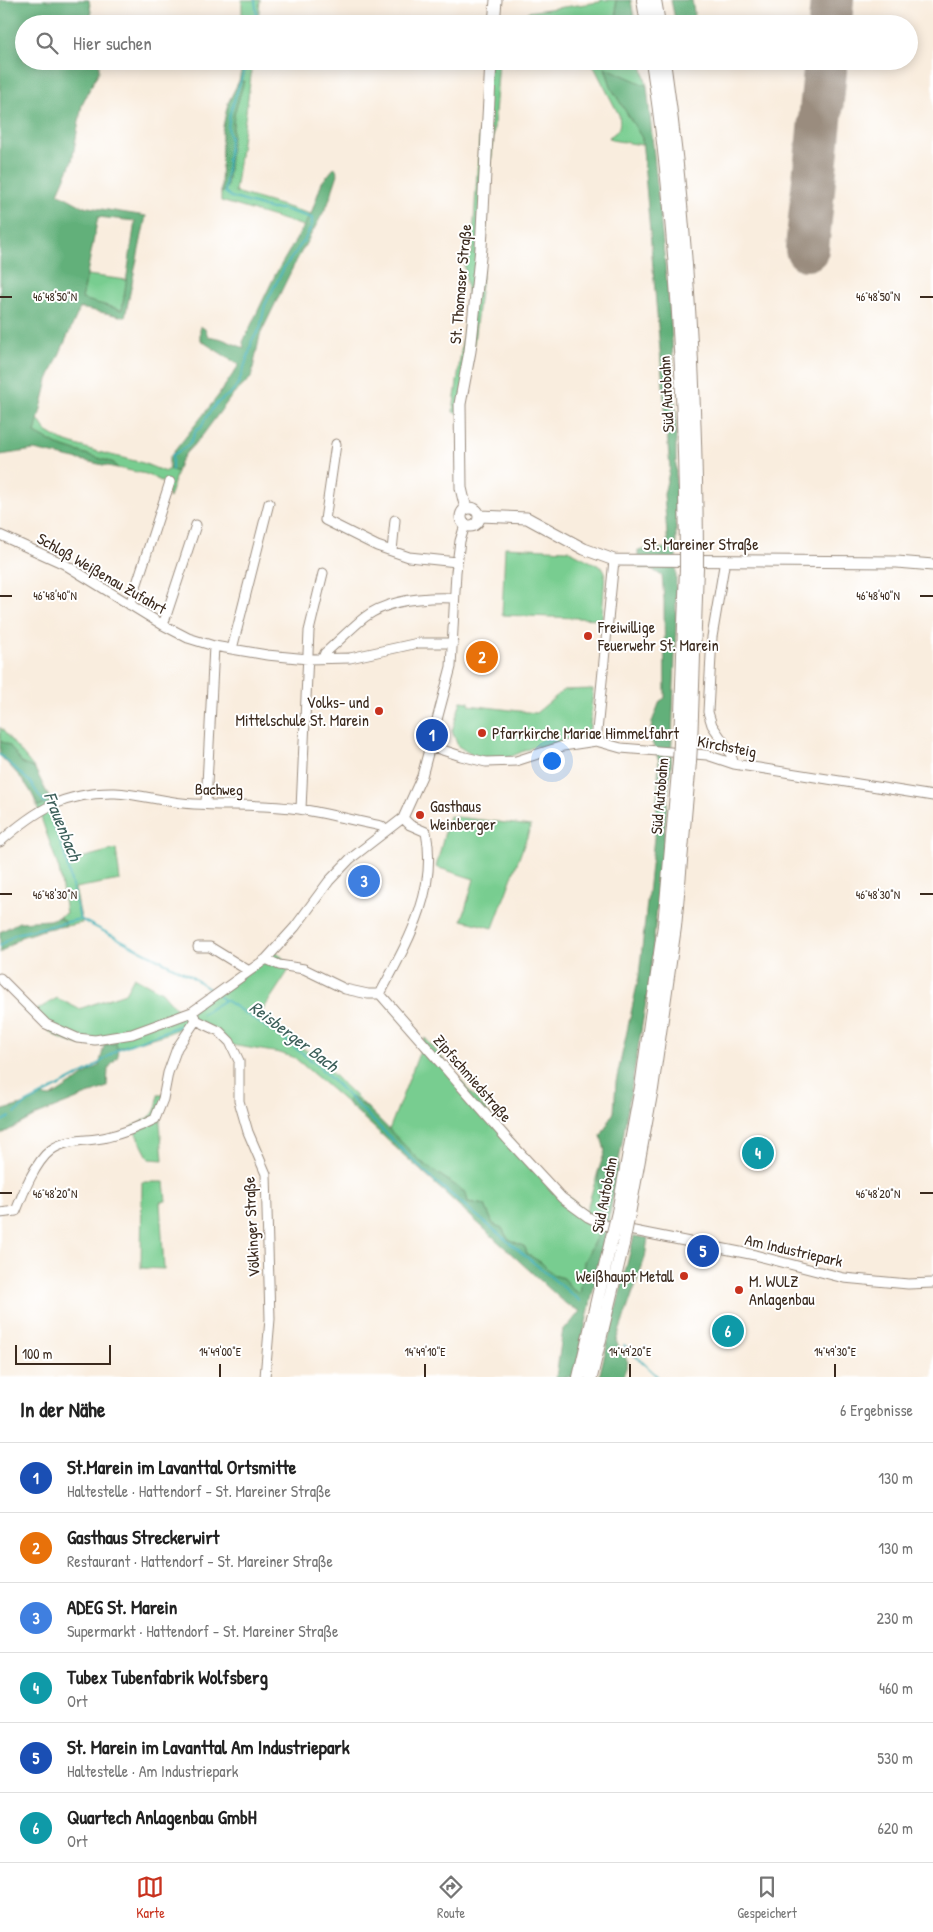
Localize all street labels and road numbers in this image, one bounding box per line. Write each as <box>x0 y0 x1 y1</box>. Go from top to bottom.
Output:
street label: St. Thomaser Straße <box>444 223 476 345</box>
street label: Süd Autobahn <box>653 355 679 433</box>
street label: Schloß Weißenau Zufahrt <box>33 527 171 619</box>
street label: St. Mareiner Straße <box>643 533 759 555</box>
street label: Kirchsteig <box>696 729 758 763</box>
street label: Süd Autobahn <box>645 757 673 835</box>
street label: Bachweg <box>195 778 243 800</box>
street label: Zipfschmiedstraße <box>429 1030 518 1127</box>
street label: Süd Autobahn <box>586 1155 622 1235</box>
street label: Völkinger Straße <box>237 1176 265 1278</box>
street label: Am Industriepark <box>743 1228 845 1272</box>

